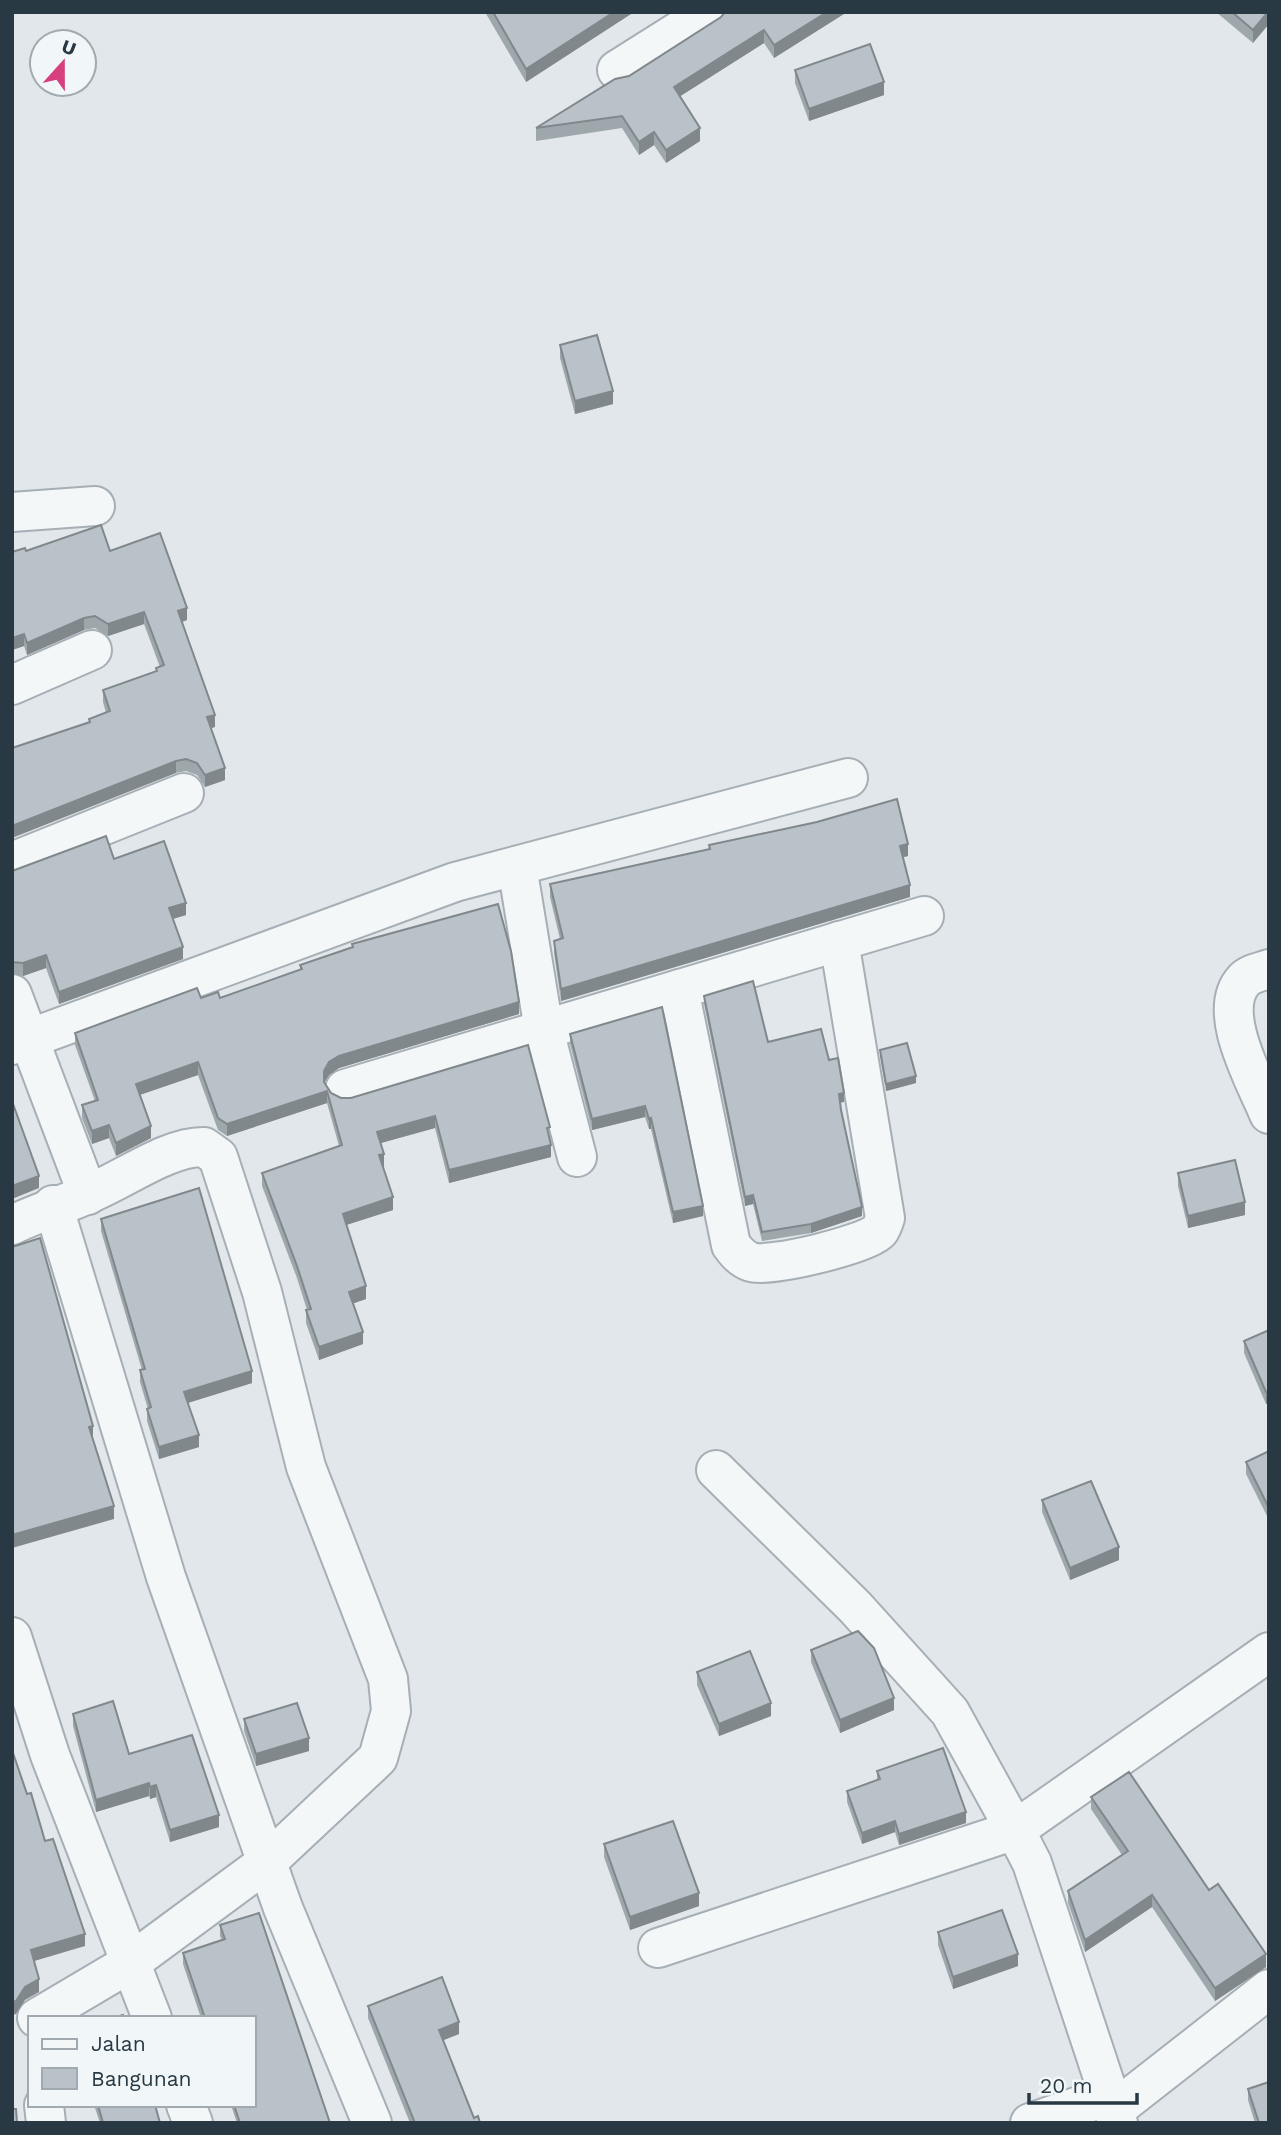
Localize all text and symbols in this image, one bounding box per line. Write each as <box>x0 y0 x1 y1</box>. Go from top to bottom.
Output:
north arrow <box>28 28 98 98</box>
text: U <box>58 34 79 61</box>
legend <box>28 2016 256 2107</box>
text: Jalan <box>91 2031 146 2056</box>
scale bar <box>1029 2062 1138 2106</box>
text: Bangunan <box>91 2066 192 2091</box>
text: 20 m <box>1040 2073 1092 2098</box>

